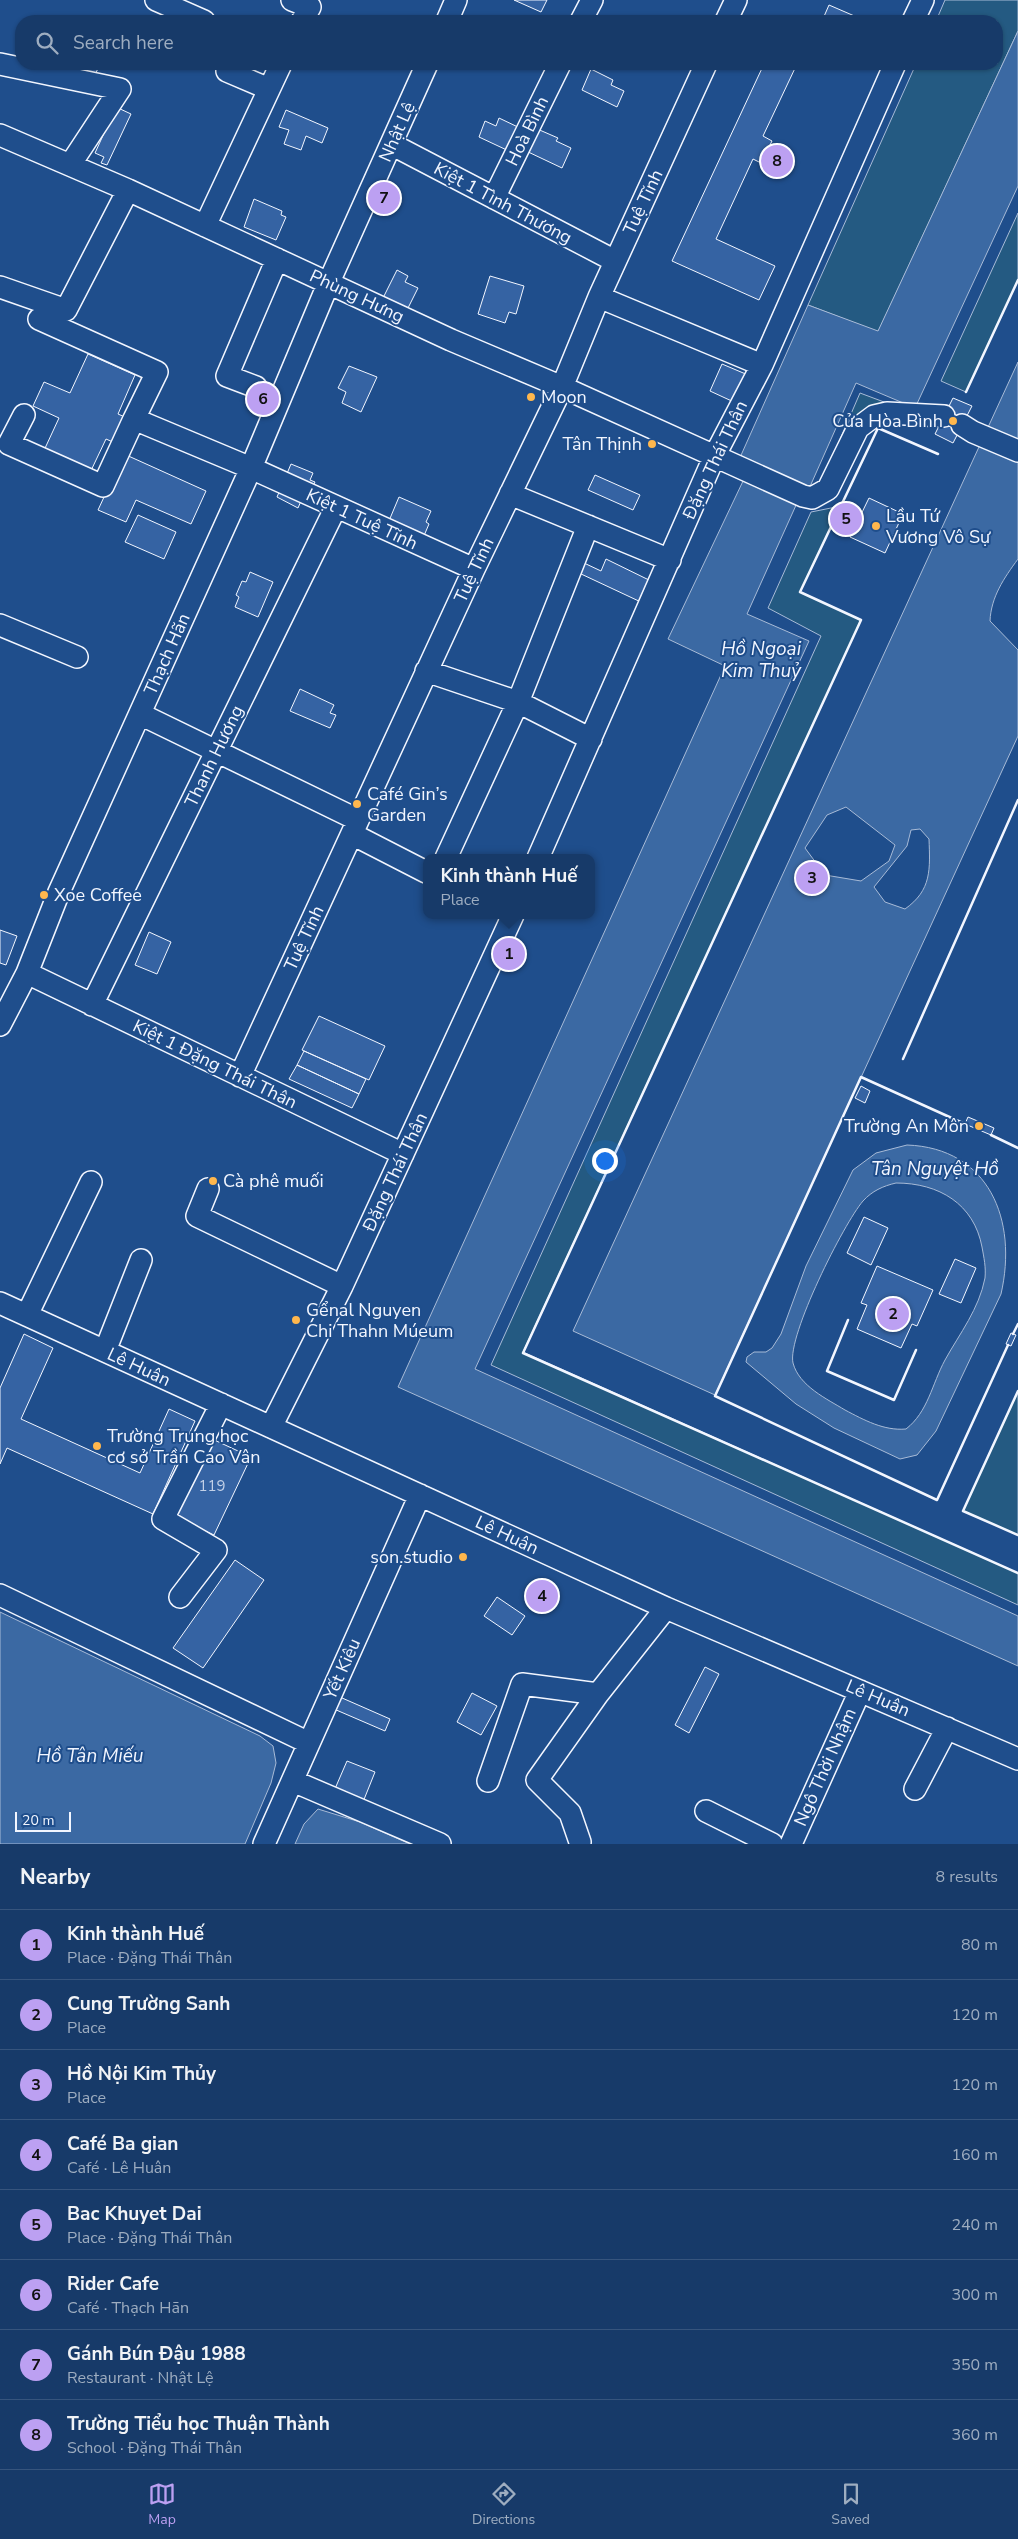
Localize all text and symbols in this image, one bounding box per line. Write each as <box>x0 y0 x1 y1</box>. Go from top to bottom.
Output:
search box <box>15 15 1003 70</box>
icon: search <box>33 29 61 57</box>
text: Search here <box>73 30 174 56</box>
street label: Hoà Bình <box>500 92 554 170</box>
street label: Nhật Lệ <box>373 98 421 166</box>
pin: 8 <box>761 142 793 180</box>
street label: Kiệt 1 Tình Thương <box>430 156 576 250</box>
street label: Tuệ Tĩnh <box>617 166 669 238</box>
pin: 7 <box>368 179 400 217</box>
street label: Phùng Hưng <box>306 264 408 328</box>
pin: 6 <box>247 380 279 418</box>
place label: Moon <box>541 385 587 409</box>
marker: Moon <box>525 391 537 403</box>
street label: Đặng Thái Thân <box>677 397 753 524</box>
place label: Cửa Hòa Bình <box>832 409 943 433</box>
marker: Cửa Hòa Bình <box>947 415 959 427</box>
place label: Tân Thịnh <box>562 432 642 456</box>
marker: Tân Thịnh <box>646 438 658 450</box>
street label: Kiệt 1 Tuệ Tĩnh <box>302 483 422 555</box>
pin: 5 <box>830 500 862 538</box>
place label: Lầu Tứ Vương Vô Sự <box>885 504 991 549</box>
marker: Lầu Tứ Vương Vô Sự <box>870 520 882 532</box>
street label: Tuệ Tĩnh <box>448 534 500 606</box>
street label: Thạch Hãn <box>138 609 196 699</box>
water label: Hồ Ngoại Kim Thuỷ <box>721 636 802 684</box>
street label: Thanh Hương <box>179 701 249 811</box>
place label: Café Gin’s Garden <box>367 782 448 827</box>
marker: Café Gin’s Garden <box>351 798 363 810</box>
popup <box>423 854 595 919</box>
pin: 3 <box>796 859 828 897</box>
text: Kinh thành Huế <box>441 863 577 889</box>
place label: Xoe Coffee <box>54 883 142 907</box>
marker: Xoe Coffee <box>38 889 50 901</box>
text: Place <box>441 889 480 911</box>
street label: Tuệ Tĩnh <box>278 902 330 974</box>
pin: 1 <box>493 935 525 973</box>
street label: Kiệt 1 Đặng Thái Thân <box>129 1014 301 1114</box>
street label: Đặng Thái Thân <box>357 1109 433 1236</box>
place label: Trường An Môn <box>844 1114 969 1138</box>
marker: Trường An Môn <box>973 1120 985 1132</box>
your location <box>592 1148 618 1174</box>
water label: Tân Nguyệt Hồ <box>871 1156 999 1182</box>
place label: Cà phê muối <box>223 1169 324 1193</box>
marker: Cà phê muối <box>207 1175 219 1187</box>
pin: 2 <box>877 1295 909 1333</box>
place label: Gểnal Nguyen Chi Thahn Múeum <box>306 1298 453 1343</box>
marker: Gểnal Nguyen Chi Thahn Múeum <box>290 1314 302 1326</box>
street label: Lê Huân <box>103 1342 175 1392</box>
place label: Trường Trung học cơ sở Trần Cao Vân <box>107 1424 260 1469</box>
marker: Trường Trung học cơ sở Trần Cao Vân <box>91 1440 103 1452</box>
house number: 119 <box>198 1476 226 1496</box>
street label: Lê Huân <box>471 1510 543 1560</box>
place label: son.studio <box>370 1545 453 1569</box>
marker: son.studio <box>457 1551 469 1563</box>
pin: 4 <box>526 1577 558 1615</box>
street label: Yết Kiêu <box>317 1634 366 1704</box>
street label: Lê Huân <box>842 1674 914 1722</box>
street label: Ngô Thời Nhậm <box>788 1704 862 1830</box>
water label: Hồ Tân Miếu <box>36 1743 144 1769</box>
scale bar <box>15 1809 71 1832</box>
text: 20 m <box>22 1811 54 1830</box>
text: Nearby <box>20 1863 90 1891</box>
text: 8 results <box>936 1866 998 1888</box>
text: Kinh thành Huế <box>67 1921 204 1947</box>
text: 1 <box>31 1934 41 1956</box>
text: 80 m <box>961 1934 998 1956</box>
text: Place · Đặng Thái Thân <box>67 1947 232 1969</box>
text: Cung Trường Sanh <box>67 1991 230 2017</box>
text: 2 <box>31 2004 41 2026</box>
text: 120 m <box>951 2004 998 2026</box>
text: Place <box>67 2017 106 2039</box>
text: Hồ Nội Kim Thủy <box>67 2061 216 2087</box>
text: 3 <box>31 2074 41 2096</box>
text: 120 m <box>951 2074 998 2096</box>
text: Place <box>67 2087 106 2109</box>
text: Café Ba gian <box>67 2131 178 2157</box>
text: 4 <box>31 2144 41 2166</box>
text: 160 m <box>951 2144 998 2166</box>
text: Café · Lê Huân <box>67 2157 171 2179</box>
text: Bac Khuyet Dai <box>67 2201 202 2227</box>
text: 5 <box>31 2214 41 2236</box>
text: 240 m <box>951 2214 998 2236</box>
text: Place · Đặng Thái Thân <box>67 2227 232 2249</box>
text: Rider Cafe <box>67 2271 159 2297</box>
text: 6 <box>31 2284 41 2306</box>
text: 300 m <box>951 2284 998 2306</box>
text: Café · Thạch Hãn <box>67 2297 189 2319</box>
text: Gánh Bún Đậu 1988 <box>67 2341 246 2367</box>
text: 7 <box>31 2354 41 2376</box>
text: 350 m <box>951 2354 998 2376</box>
text: Restaurant · Nhật Lệ <box>67 2367 214 2389</box>
text: Trường Tiểu học Thuận Thành <box>67 2411 330 2437</box>
text: 8 <box>31 2424 41 2446</box>
text: 360 m <box>951 2424 998 2446</box>
text: School · Đặng Thái Thân <box>67 2437 242 2459</box>
tab: Map <box>148 2480 176 2529</box>
tab: Directions <box>472 2480 535 2529</box>
tab: Saved <box>831 2480 870 2529</box>

